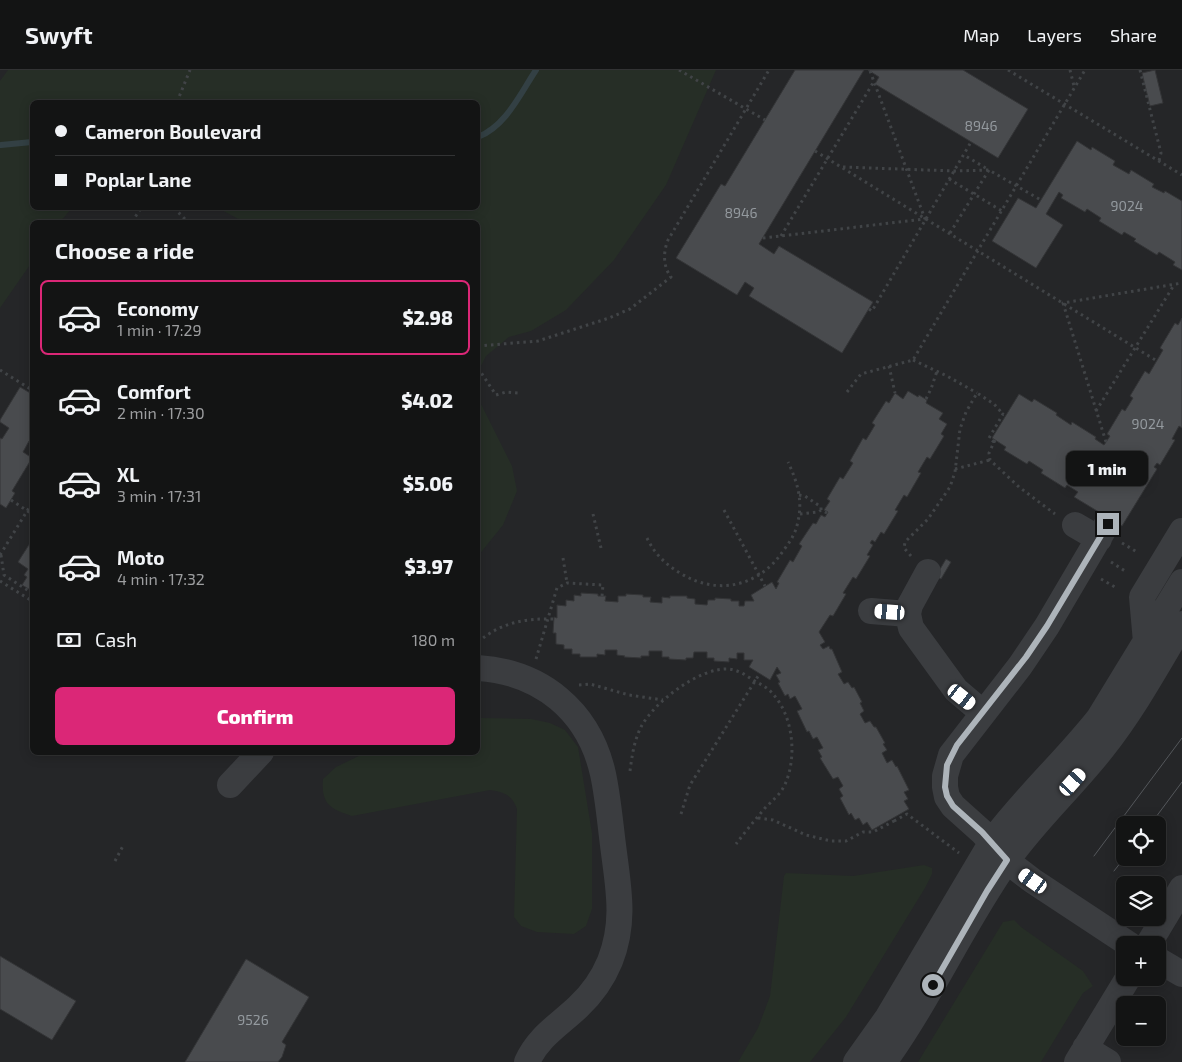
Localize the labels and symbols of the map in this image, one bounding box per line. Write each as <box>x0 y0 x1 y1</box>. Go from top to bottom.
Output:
house number: 8946 <box>964 117 998 134</box>
house number: 9024 <box>1111 197 1143 214</box>
house number: 8946 <box>724 204 758 221</box>
house number: 9024 <box>1132 415 1164 432</box>
callout: 1 min <box>1067 452 1149 486</box>
route end <box>1097 513 1119 535</box>
car <box>874 603 905 621</box>
car <box>945 682 978 712</box>
car <box>1057 766 1088 798</box>
car <box>1016 866 1049 896</box>
route start <box>922 974 944 996</box>
house number: 9526 <box>237 1011 269 1028</box>

